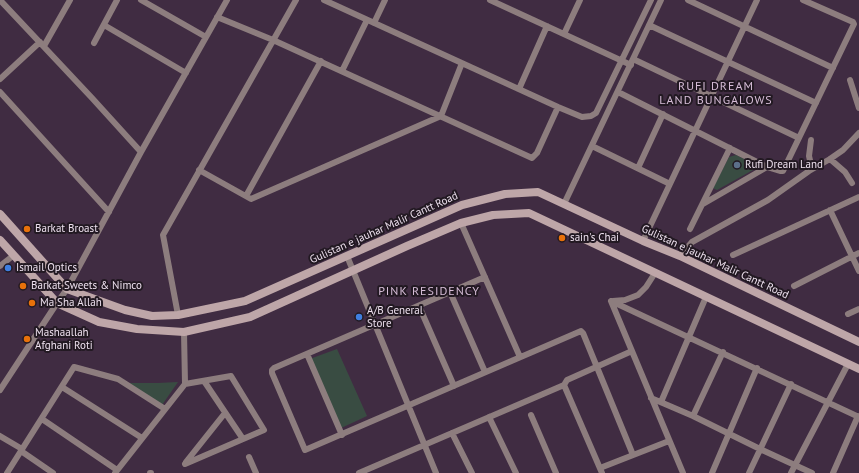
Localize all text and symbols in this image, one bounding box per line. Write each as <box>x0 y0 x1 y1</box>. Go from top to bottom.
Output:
district label: RUFI DREAM LAND BUNGALOWS <box>659 80 773 108</box>
place label: Rufi Dream Land <box>745 158 823 172</box>
marker: Rufi Dream Land <box>732 160 742 170</box>
street label: Gulistan e jauhar Malir Cantt Road <box>308 189 460 267</box>
place label: Barkat Broast <box>35 222 98 236</box>
street label: Gulistan e jauhar Malir Cantt Road <box>639 222 791 302</box>
marker: Barkat Broast <box>22 224 32 234</box>
place label: sain's Chai <box>570 231 619 245</box>
marker: sain's Chai <box>557 233 567 243</box>
place label: Ismail Optics <box>16 261 77 275</box>
marker: Ismail Optics <box>3 263 13 273</box>
place label: Barkat Sweets & Nimco <box>31 279 142 293</box>
marker: Barkat Sweets & Nimco <box>18 281 28 291</box>
district label: PINK RESIDENCY <box>378 285 480 299</box>
place label: Ma Sha Allah <box>40 296 102 310</box>
marker: Ma Sha Allah <box>27 298 37 308</box>
place label: A/B General Store <box>367 304 423 330</box>
marker: A/B General Store <box>354 312 364 322</box>
place label: Mashaallah Afghani Roti <box>35 326 93 352</box>
marker: Mashaallah Afghani Roti <box>22 334 32 344</box>

